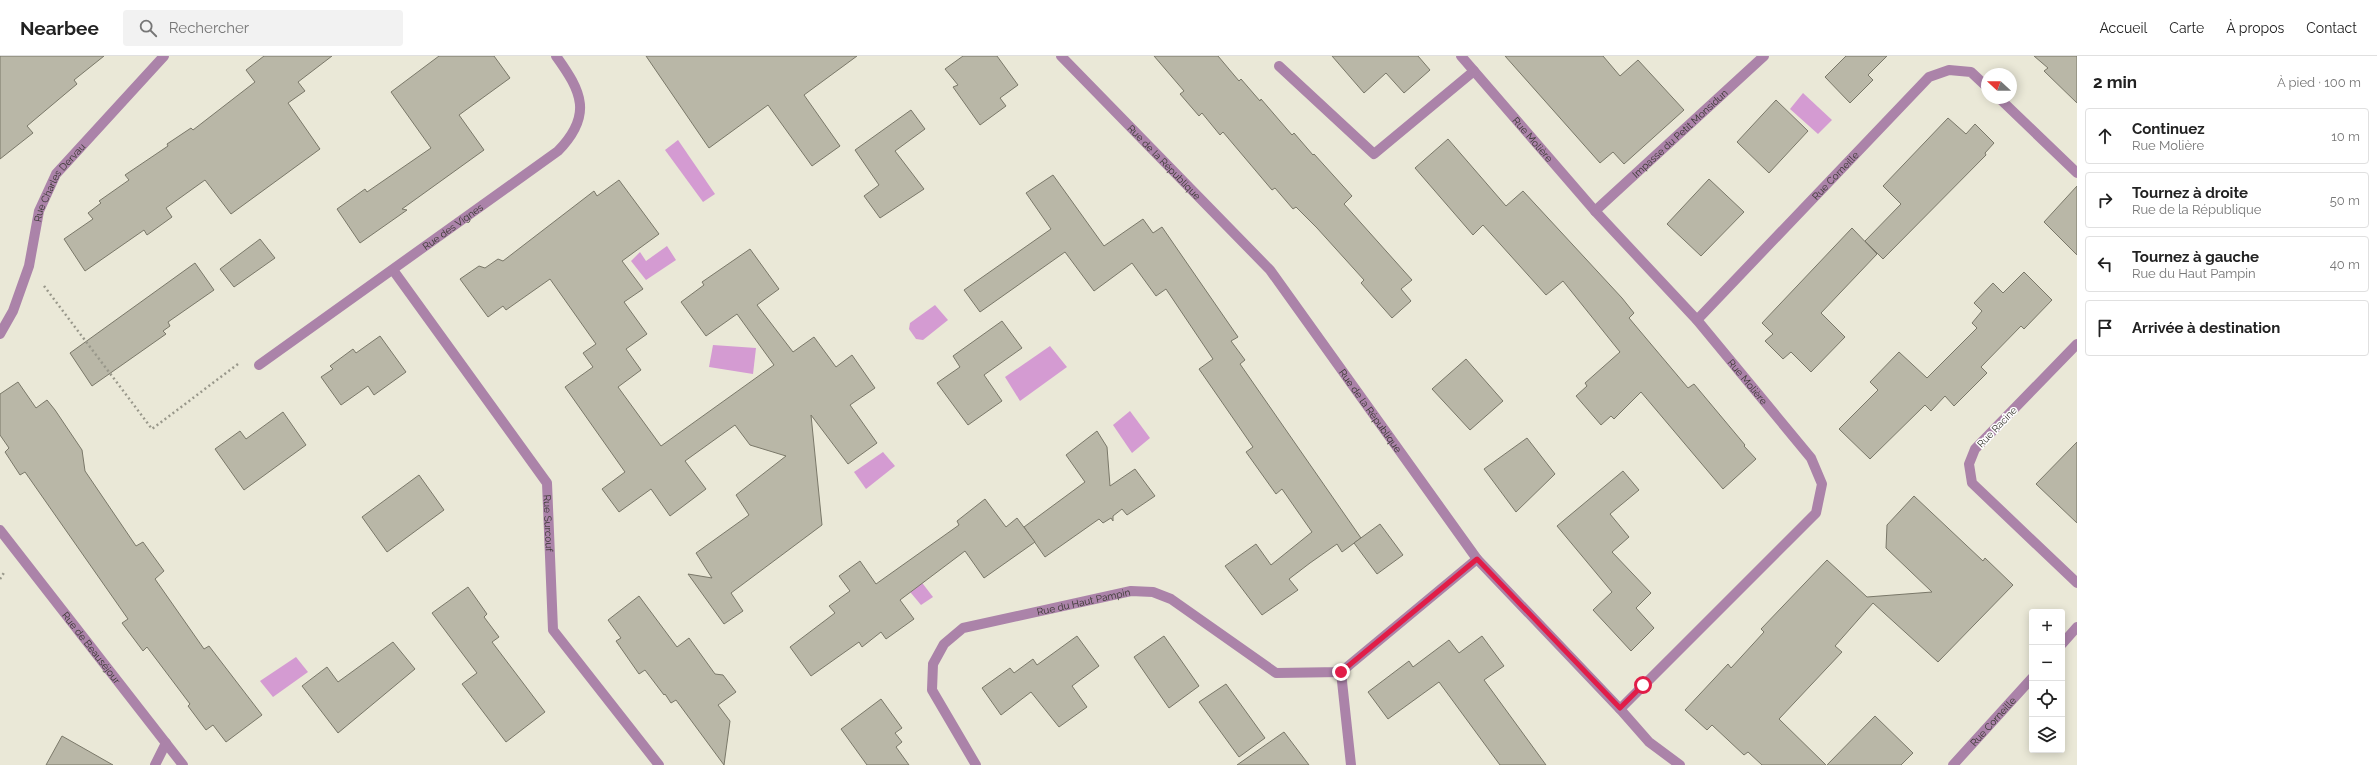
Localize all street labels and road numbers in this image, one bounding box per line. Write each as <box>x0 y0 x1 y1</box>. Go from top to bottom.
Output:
street label: Impasse du Petit Monsidun <box>1630 87 1730 180</box>
street label: Rue Molière <box>1511 115 1555 164</box>
street label: Rue de la République <box>1126 122 1203 201</box>
street label: Rue Charles Dervau <box>32 141 87 223</box>
street label: Rue Corneille <box>1810 149 1861 202</box>
street label: Rue des Vignes <box>420 201 485 252</box>
street label: Rue Molière <box>1726 357 1770 407</box>
street label: Rue de la République <box>1337 367 1404 454</box>
street label: Rue Racine <box>1975 404 2019 450</box>
street label: Rue Surcouf <box>542 494 555 552</box>
street label: Rue du Haut Pampin <box>1036 586 1131 617</box>
street label: Rue de Beauséjour <box>60 610 123 686</box>
street label: Rue Corneille <box>1968 694 2018 748</box>

